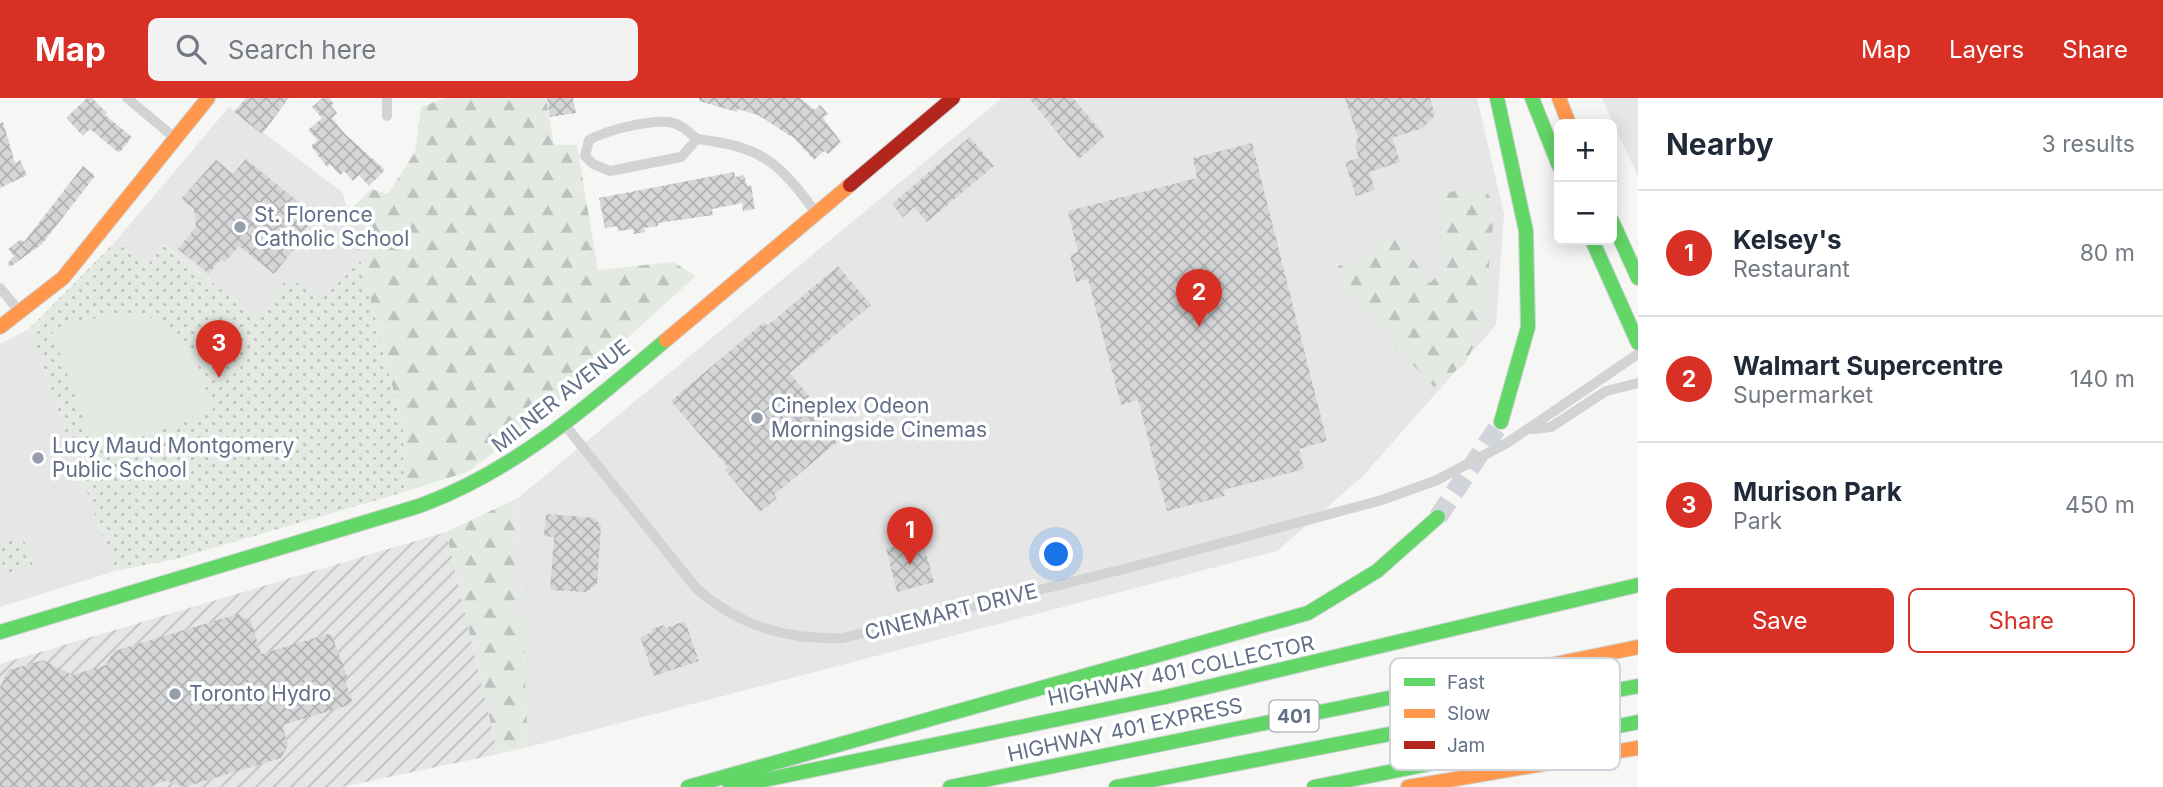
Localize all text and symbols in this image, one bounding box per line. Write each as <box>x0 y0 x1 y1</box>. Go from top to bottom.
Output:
search box <box>148 18 638 81</box>
text: Map <box>35 29 106 69</box>
icon: search <box>172 30 210 68</box>
text: Search here <box>228 34 376 65</box>
text: Map <box>1861 35 1911 64</box>
text: Layers <box>1949 35 2024 64</box>
text: Share <box>2062 35 2128 64</box>
map controls <box>1554 119 1617 245</box>
button: + <box>1554 119 1617 182</box>
text: Nearby <box>1666 126 1774 162</box>
text: 3 results <box>2042 130 2135 158</box>
button: − <box>1554 182 1617 245</box>
place label: St. Florence Catholic School <box>254 202 409 251</box>
marker: St. Florence Catholic School <box>232 219 248 235</box>
text: Kelsey's <box>1733 224 1842 255</box>
text: 1 <box>1684 239 1694 267</box>
text: 80 m <box>2080 239 2135 267</box>
text: Restaurant <box>1733 255 1850 283</box>
pin: 2 <box>1176 269 1222 327</box>
pin: 3 <box>196 320 242 378</box>
street label: MILNER AVENUE <box>487 334 635 457</box>
text: Walmart Supercentre <box>1733 350 2003 381</box>
text: 2 <box>1682 365 1696 393</box>
text: 140 m <box>2070 365 2135 393</box>
text: Supermarket <box>1733 381 1873 409</box>
place label: Cineplex Odeon Morningside Cinemas <box>771 393 987 442</box>
marker: Cineplex Odeon Morningside Cinemas <box>749 410 765 426</box>
place label: Lucy Maud Montgomery Public School <box>52 433 295 482</box>
marker: Lucy Maud Montgomery Public School <box>30 450 46 466</box>
text: Murison Park <box>1733 476 1902 507</box>
text: 3 <box>1682 491 1696 519</box>
text: 450 m <box>2065 491 2135 519</box>
pin: 1 <box>887 507 933 565</box>
text: Park <box>1733 507 1782 535</box>
your location <box>1039 537 1073 571</box>
street label: CINEMART DRIVE <box>862 578 1040 645</box>
button: Save <box>1666 588 1894 653</box>
button: Share <box>1908 588 2135 653</box>
street label: HIGHWAY 401 COLLECTOR <box>1045 630 1317 711</box>
legend <box>1390 658 1620 770</box>
text: Fast <box>1447 671 1485 694</box>
place label: Toronto Hydro <box>189 681 331 706</box>
marker: Toronto Hydro <box>167 686 183 702</box>
street label: HIGHWAY 401 EXPRESS <box>1005 692 1245 767</box>
road number: 401 <box>1270 701 1318 732</box>
text: Slow <box>1447 702 1490 725</box>
text: Jam <box>1447 734 1485 757</box>

